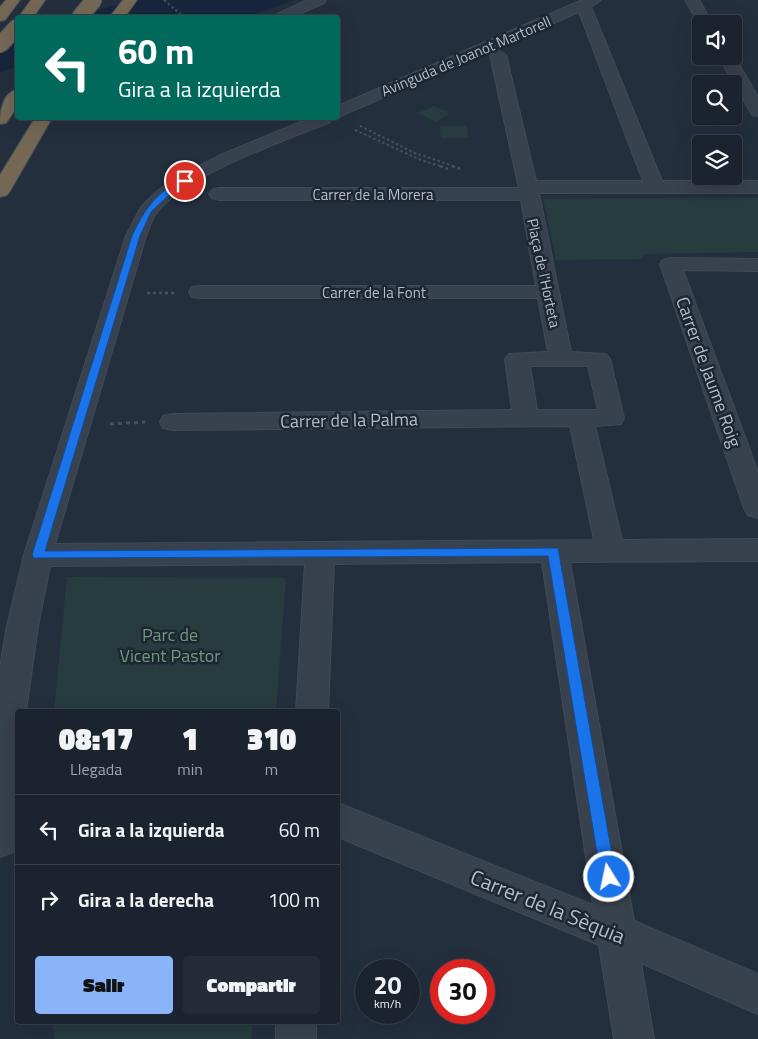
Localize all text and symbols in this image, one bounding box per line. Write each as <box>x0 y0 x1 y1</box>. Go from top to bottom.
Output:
street label: Avinguda de Joanot Martorell <box>377 10 555 102</box>
map controls <box>692 15 742 185</box>
button: sound <box>692 15 742 65</box>
text: 60 m <box>118 24 194 78</box>
icon: left <box>35 35 100 100</box>
text: Gira a la izquierda <box>118 72 281 106</box>
button: search <box>692 75 742 125</box>
button: layers <box>692 135 742 185</box>
pin <box>164 160 206 202</box>
icon: arrive <box>171 167 199 195</box>
street label: Carrer de la Morera <box>313 183 434 206</box>
street label: Plaça de l'Horteta <box>521 216 567 330</box>
street label: Carrer de la Font <box>322 281 427 304</box>
street label: Carrer de Jaume Roig <box>669 293 749 451</box>
street label: Carrer de la Palma <box>280 405 418 435</box>
park label: Parc de Vicent Pastor <box>119 621 221 669</box>
text: 08:17 <box>59 716 133 762</box>
text: 1 <box>182 716 198 762</box>
text: 310 <box>247 716 296 762</box>
text: Llegada <box>70 757 122 781</box>
text: min <box>177 757 203 781</box>
text: m <box>265 757 278 781</box>
text: Gira a la izquierda <box>78 815 225 844</box>
text: 60 m <box>279 815 320 844</box>
icon: left <box>35 816 63 844</box>
position arrow <box>582 850 634 902</box>
street label: Carrer de la Sèquia <box>466 860 631 952</box>
text: Gira a la derecha <box>78 885 214 914</box>
text: 100 m <box>268 885 320 914</box>
icon: right <box>35 886 63 914</box>
button: Salir <box>35 956 173 1014</box>
button: Compartir <box>183 956 320 1014</box>
speed limit sign: 30 <box>430 959 495 1024</box>
text: 20 <box>373 966 402 1004</box>
text: km/h <box>374 994 401 1013</box>

